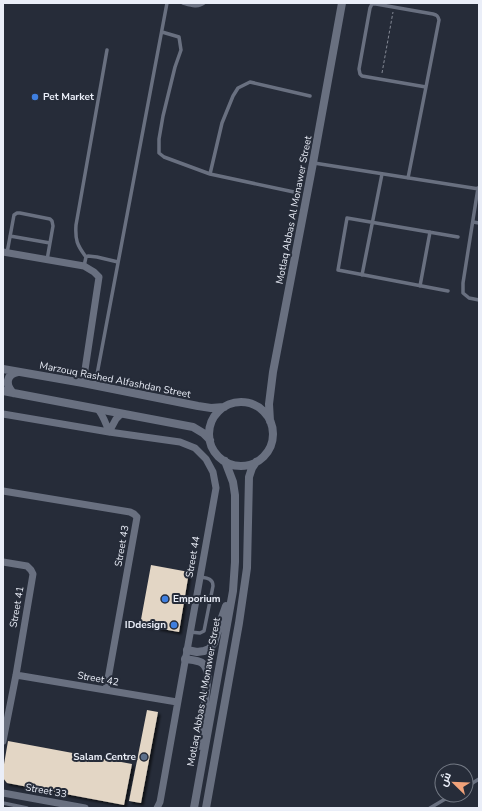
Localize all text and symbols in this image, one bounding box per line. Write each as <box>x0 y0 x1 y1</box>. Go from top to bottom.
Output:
place label: Pet Market <box>43 90 94 104</box>
marker: Pet Market <box>30 92 40 102</box>
street label: Motlaq Abbas Al Monawer Street <box>273 134 315 285</box>
street label: Marzouq Rashed Alfashdan Street <box>38 358 192 402</box>
street label: Street 43 <box>111 524 133 568</box>
street label: Street 44 <box>182 535 204 579</box>
street label: Street 41 <box>6 585 28 629</box>
place label: Emporium <box>173 592 221 606</box>
marker: Emporium <box>160 594 170 604</box>
street label: Motlaq Abbas Al Monawer Street <box>184 616 224 767</box>
place label: IDdesign <box>125 618 166 632</box>
marker: IDdesign <box>169 620 179 630</box>
street label: Street 42 <box>76 668 120 690</box>
place label: Salam Centre <box>73 750 137 764</box>
marker: Salam Centre <box>139 752 149 762</box>
north arrow <box>434 763 474 803</box>
text: ش <box>436 770 455 789</box>
street label: Street 33 <box>24 780 68 802</box>

